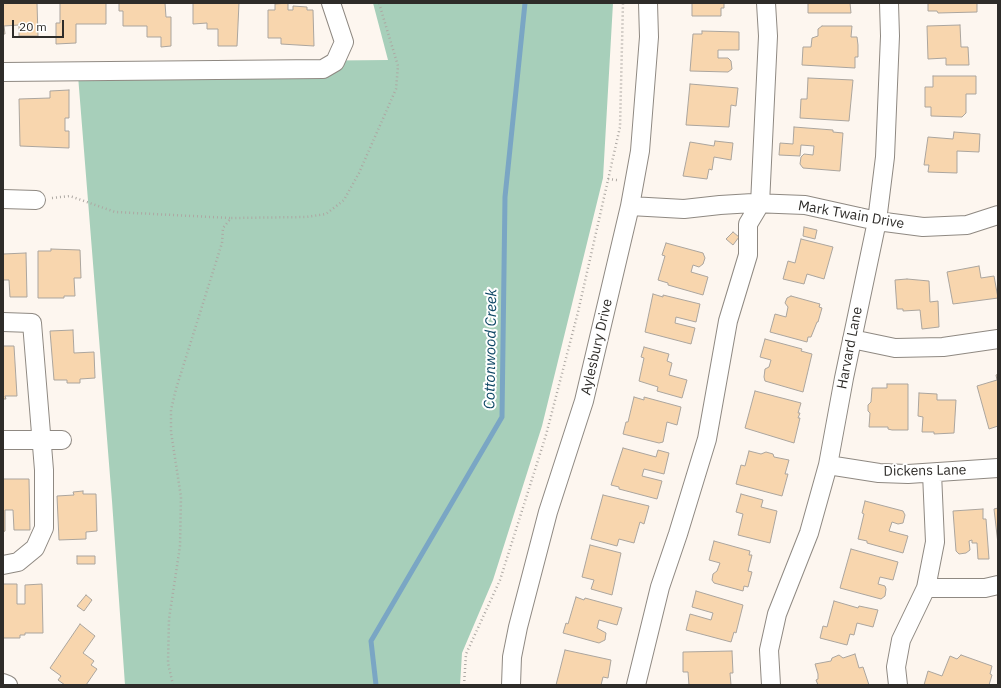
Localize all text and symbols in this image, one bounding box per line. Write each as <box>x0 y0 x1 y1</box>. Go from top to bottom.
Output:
scale bar <box>14 12 66 38</box>
text: 20 m <box>19 19 47 34</box>
street label: Mark Twain Drive <box>797 197 905 233</box>
water label: Cottonwood Creek <box>481 289 501 409</box>
street label: Aylesbury Drive <box>578 297 616 397</box>
street label: Harvard Lane <box>834 305 866 391</box>
street label: Dickens Lane <box>883 462 967 480</box>

